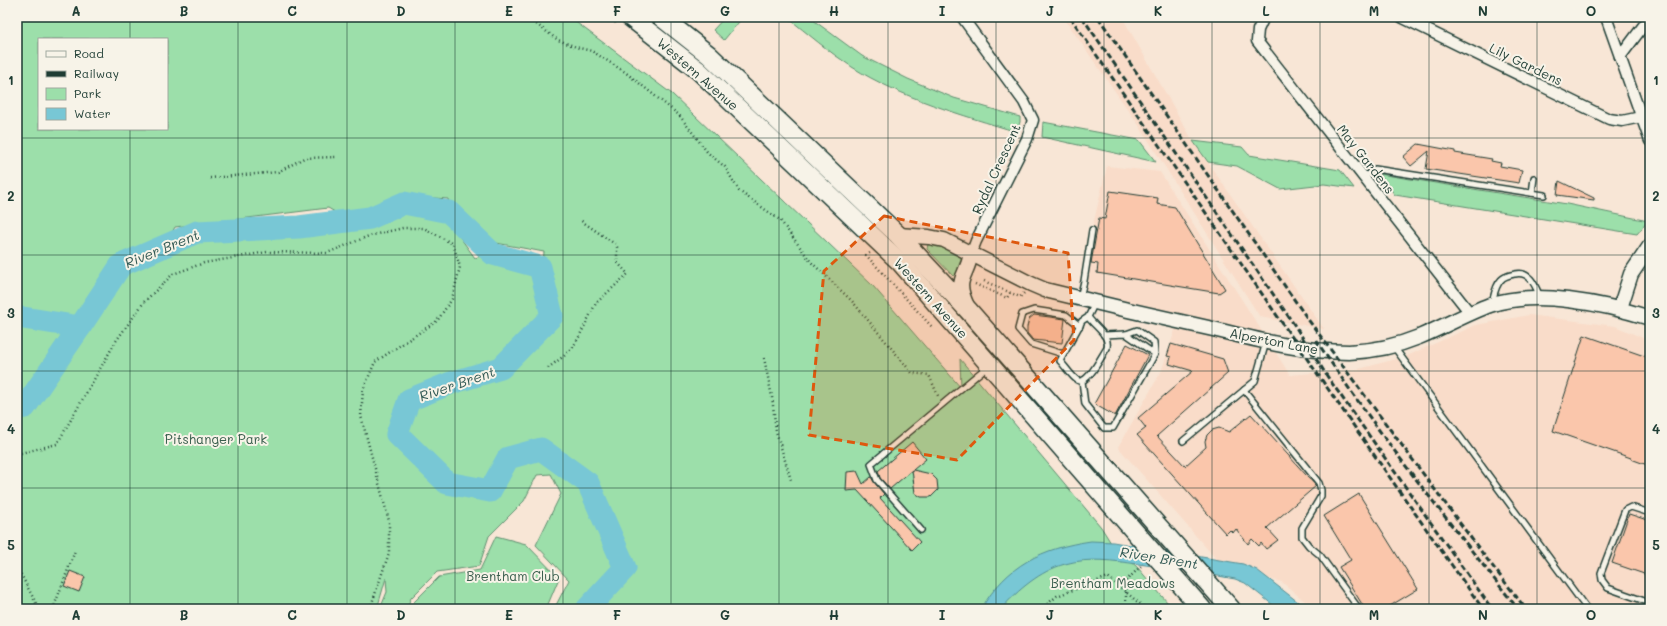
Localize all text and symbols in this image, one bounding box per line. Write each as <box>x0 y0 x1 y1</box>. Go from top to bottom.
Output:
text: A <box>71 2 81 19</box>
text: B <box>180 2 189 19</box>
text: C <box>287 2 297 19</box>
text: D <box>396 2 406 19</box>
text: E <box>505 2 513 19</box>
text: F <box>613 2 621 19</box>
text: G <box>720 2 730 19</box>
text: H <box>829 2 839 19</box>
text: I <box>939 2 946 19</box>
text: J <box>1046 2 1054 19</box>
text: K <box>1154 2 1163 19</box>
text: L <box>1262 2 1270 19</box>
text: M <box>1369 2 1379 19</box>
text: N <box>1478 2 1488 19</box>
text: O <box>1586 2 1596 19</box>
street label: Western Avenue <box>654 34 743 114</box>
legend <box>38 38 168 130</box>
street label: Lily Gardens <box>1487 39 1565 89</box>
text: Road <box>74 45 104 61</box>
text: Railway <box>74 65 119 81</box>
text: 1 <box>8 71 14 88</box>
text: 1 <box>1653 71 1659 88</box>
text: Park <box>74 85 101 101</box>
text: Water <box>74 105 111 121</box>
street label: Rydal Crescent <box>967 121 1024 217</box>
street label: May Gardens <box>1334 121 1399 197</box>
text: 2 <box>7 187 15 204</box>
text: 2 <box>1652 187 1660 204</box>
water label: River Brent <box>122 225 202 272</box>
street label: Western Avenue <box>891 254 972 341</box>
text: 3 <box>7 304 15 321</box>
text: 3 <box>1652 304 1660 321</box>
street label: Alperton Lane <box>1228 324 1320 357</box>
water label: River Brent <box>416 362 497 405</box>
text: 4 <box>7 420 15 437</box>
text: 4 <box>1652 420 1660 437</box>
park label: Pitshanger Park <box>165 430 267 447</box>
text: 5 <box>7 536 15 553</box>
text: 5 <box>1652 536 1660 553</box>
water label: River Brent <box>1119 542 1200 573</box>
park label: Brentham Club <box>466 567 560 584</box>
park label: Brentham Meadows <box>1051 574 1175 591</box>
text: A <box>71 606 81 623</box>
text: B <box>180 606 189 623</box>
text: C <box>287 606 297 623</box>
text: D <box>396 606 406 623</box>
text: E <box>505 606 513 623</box>
text: F <box>613 606 621 623</box>
text: G <box>720 606 730 623</box>
text: H <box>829 606 839 623</box>
text: I <box>939 606 946 623</box>
text: J <box>1046 606 1054 623</box>
text: K <box>1154 606 1163 623</box>
text: L <box>1262 606 1270 623</box>
text: M <box>1369 606 1379 623</box>
text: N <box>1478 606 1488 623</box>
text: O <box>1586 606 1596 623</box>

